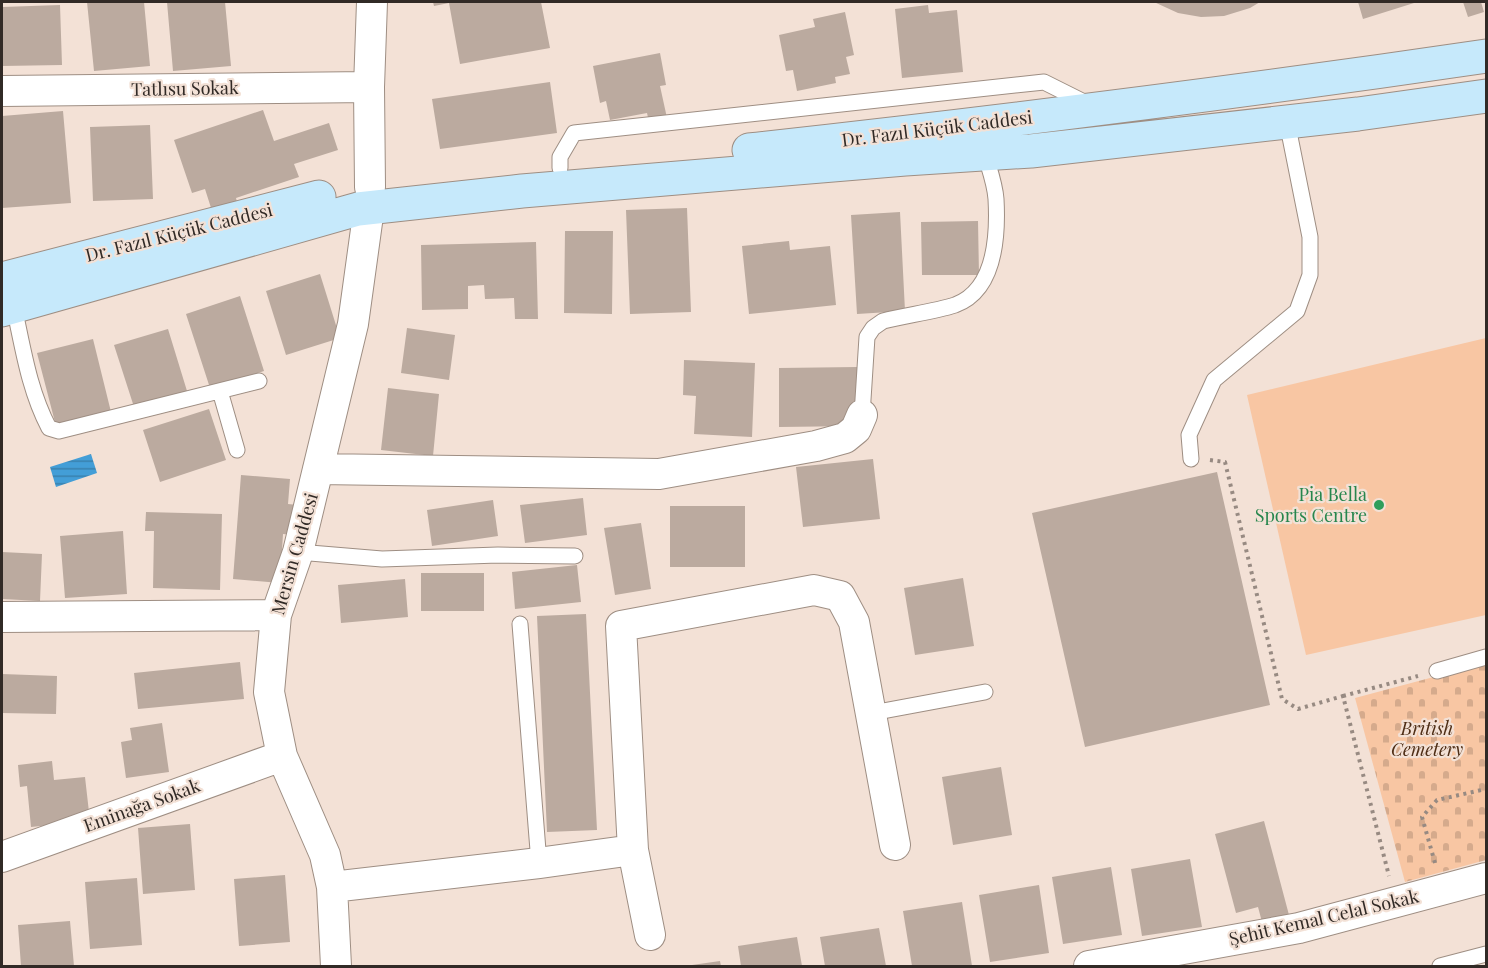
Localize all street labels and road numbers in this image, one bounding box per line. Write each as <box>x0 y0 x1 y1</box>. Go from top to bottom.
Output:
street label: Tatlısu Sokak <box>131 75 239 101</box>
street label: Dr. Fazıl Küçük Caddesi <box>840 104 1034 152</box>
street label: Dr. Fazıl Küçük Caddesi <box>83 197 275 267</box>
street label: Mersin Caddesi <box>265 490 323 617</box>
street label: Eminağa Sokak <box>80 773 203 837</box>
street label: Şehit Kemal Celal Sokak <box>1227 883 1421 951</box>

